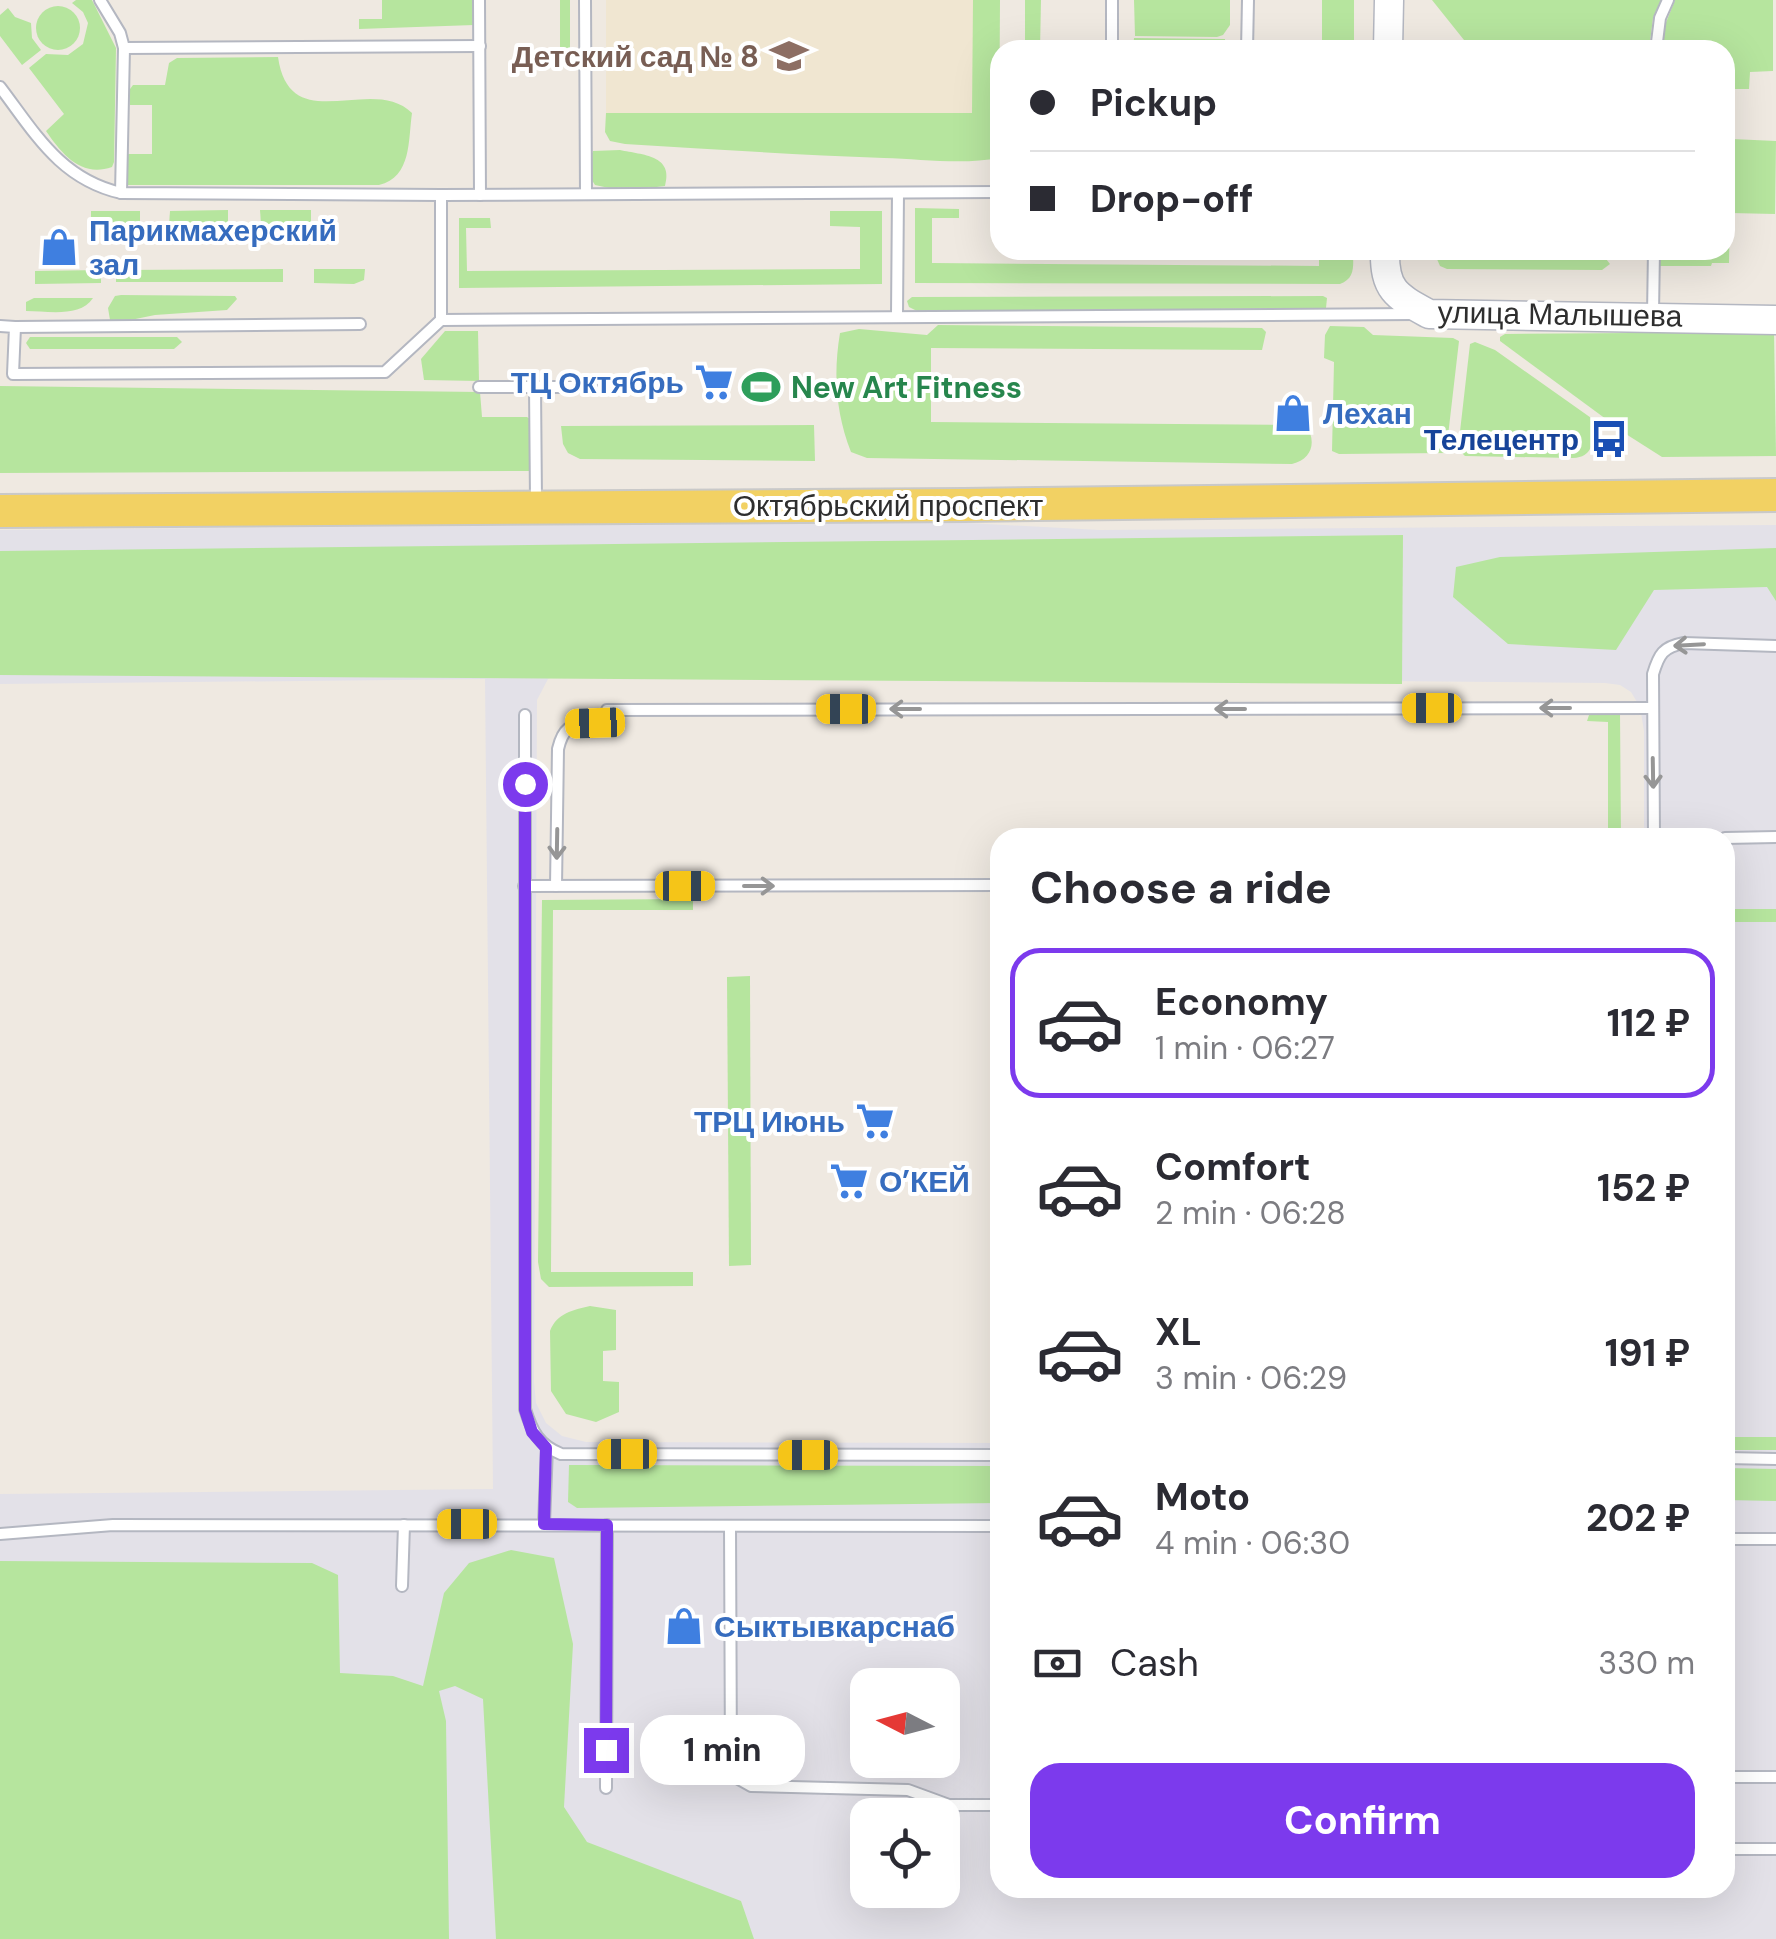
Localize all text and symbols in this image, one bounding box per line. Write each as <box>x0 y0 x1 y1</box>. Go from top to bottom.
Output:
school or university icon: Детский сад № 8 <box>768 35 810 77</box>
place label: Детский сад № 8 <box>512 37 759 76</box>
text: Pickup <box>1090 78 1217 128</box>
text: Drop-off <box>1090 174 1253 224</box>
place label: Парикмахерский зал <box>89 211 337 284</box>
shop icon: Парикмахерский зал <box>38 226 80 268</box>
street label: улица Малышева <box>1437 292 1683 336</box>
supermarket icon: ТЦ Октябрь <box>693 361 735 403</box>
place label: ТЦ Октябрь <box>511 363 684 402</box>
sports icon: New Art Fitness <box>740 366 782 408</box>
place label: New Art Fitness <box>791 368 1022 407</box>
shop icon: Лехан <box>1272 392 1314 434</box>
place label: Лехан <box>1323 394 1412 433</box>
bus stop icon: Телецентр <box>1588 418 1630 460</box>
place label: Телецентр <box>1424 420 1579 459</box>
street label: Октябрьский проспект <box>733 486 1044 525</box>
one-way arrow <box>1673 636 1705 655</box>
car <box>1402 693 1462 723</box>
car <box>816 694 876 724</box>
one-way arrow <box>1539 698 1572 718</box>
one-way arrow <box>889 700 922 718</box>
one-way arrow <box>1214 700 1246 718</box>
car <box>564 707 626 739</box>
one-way arrow <box>1644 756 1663 788</box>
route start <box>503 762 548 807</box>
one-way arrow <box>548 828 566 860</box>
text: Choose a ride <box>1030 858 1332 917</box>
car <box>655 871 715 901</box>
one-way arrow <box>742 876 774 896</box>
text: Economy <box>1155 977 1328 1027</box>
icon: car <box>1035 978 1125 1068</box>
text: 112 ₽ <box>1607 998 1690 1048</box>
text: 1 min · 06:27 <box>1155 1027 1335 1069</box>
supermarket icon: ТРЦ Июнь <box>854 1100 896 1142</box>
place label: ТРЦ Июнь <box>694 1102 845 1141</box>
text: Comfort <box>1155 1142 1311 1192</box>
icon: car <box>1035 1143 1125 1233</box>
supermarket icon: О’КЕЙ <box>828 1160 870 1202</box>
place label: О’КЕЙ <box>879 1162 970 1201</box>
text: 152 ₽ <box>1597 1163 1690 1213</box>
text: 2 min · 06:28 <box>1155 1192 1346 1234</box>
text: XL <box>1155 1307 1202 1357</box>
icon: car <box>1035 1308 1125 1398</box>
text: 191 ₽ <box>1605 1328 1690 1378</box>
text: 3 min · 06:29 <box>1155 1357 1347 1399</box>
car <box>597 1439 657 1469</box>
car <box>778 1440 838 1470</box>
text: Moto <box>1155 1472 1250 1522</box>
icon: car <box>1035 1473 1125 1563</box>
text: 202 ₽ <box>1586 1493 1690 1543</box>
car <box>437 1509 497 1539</box>
text: 4 min · 06:30 <box>1155 1522 1350 1564</box>
shop icon: Сыктывкарснаб <box>663 1605 705 1647</box>
place label: Сыктывкарснаб <box>714 1607 955 1646</box>
icon: cash <box>1030 1636 1085 1691</box>
text: Cash <box>1110 1638 1199 1688</box>
text: 330 m <box>1598 1642 1695 1684</box>
north arrow <box>850 1668 960 1778</box>
map controls <box>850 1668 960 1908</box>
callout: 1 min <box>641 1715 806 1785</box>
route end <box>584 1728 629 1773</box>
text: 1 min <box>684 1729 761 1771</box>
button: Confirm <box>1030 1763 1695 1878</box>
button: locate <box>850 1798 960 1908</box>

